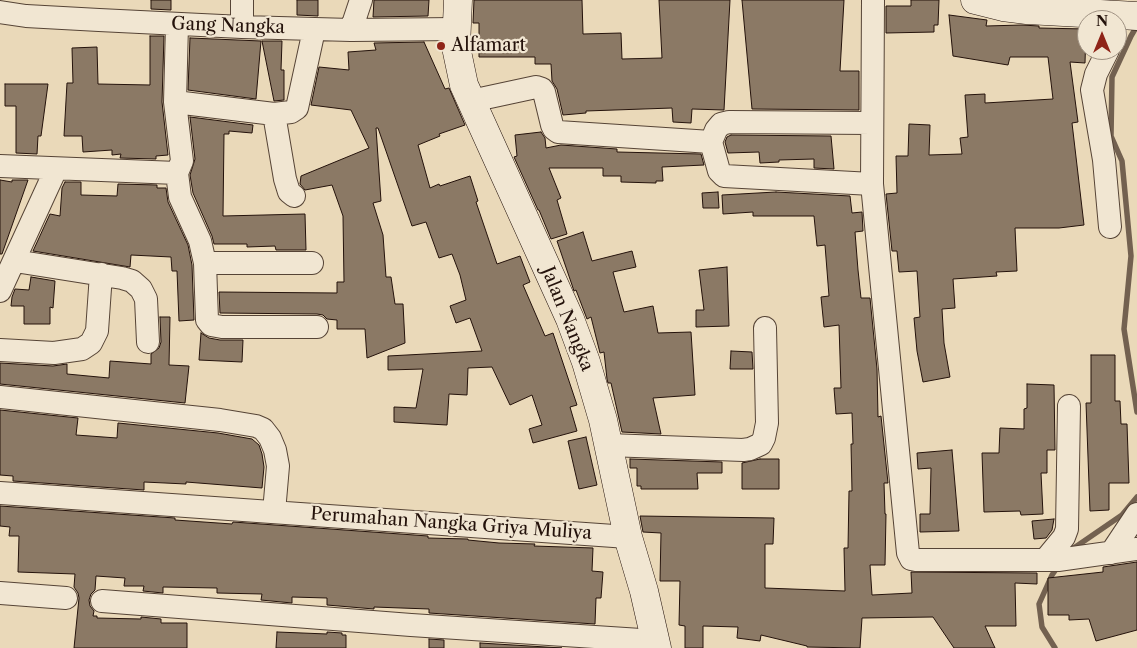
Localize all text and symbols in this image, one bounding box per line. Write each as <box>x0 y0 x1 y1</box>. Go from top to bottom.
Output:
north arrow <box>1077 10 1127 60</box>
text: N <box>1096 12 1108 30</box>
street label: Gang Nangka <box>171 13 285 39</box>
place label: Alfamart <box>451 35 526 57</box>
marker: Alfamart <box>435 40 447 52</box>
street label: Jalan Nangka <box>536 264 598 374</box>
street label: Perumahan Nangka Griya Muliya <box>310 503 592 545</box>

